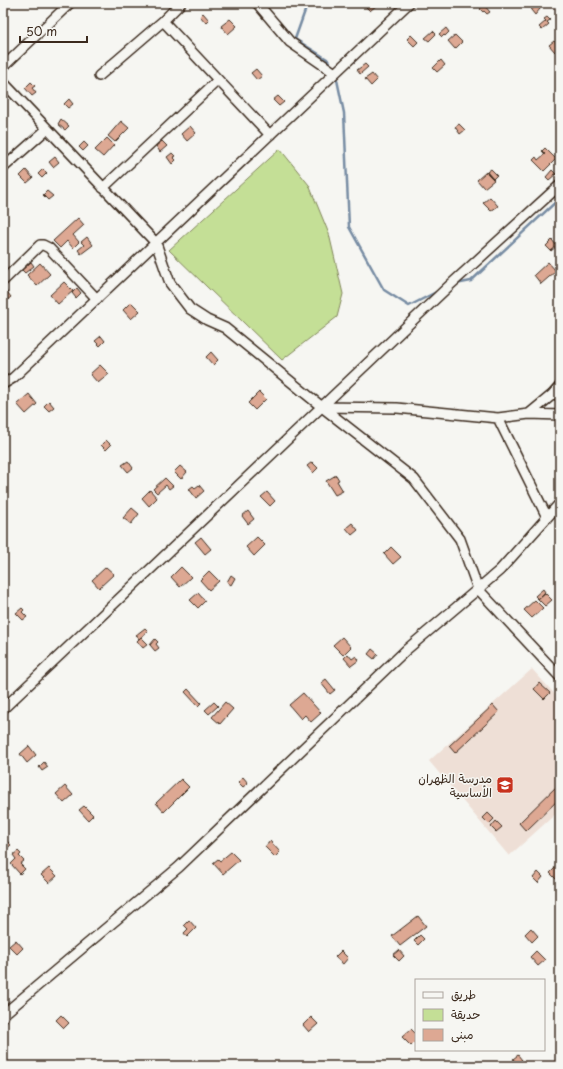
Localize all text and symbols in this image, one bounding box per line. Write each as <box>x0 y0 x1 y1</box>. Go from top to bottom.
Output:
scale bar <box>20 18 87 44</box>
text: 50 m <box>26 22 57 40</box>
place label: مدرسة الظهران الأساسية <box>418 769 492 801</box>
school or university icon: مدرسة الظهران الأساسية <box>495 775 515 795</box>
legend <box>415 979 545 1051</box>
text: طريق <box>451 985 476 1003</box>
text: حديقة <box>451 1005 480 1023</box>
text: مبنى <box>451 1025 474 1043</box>

